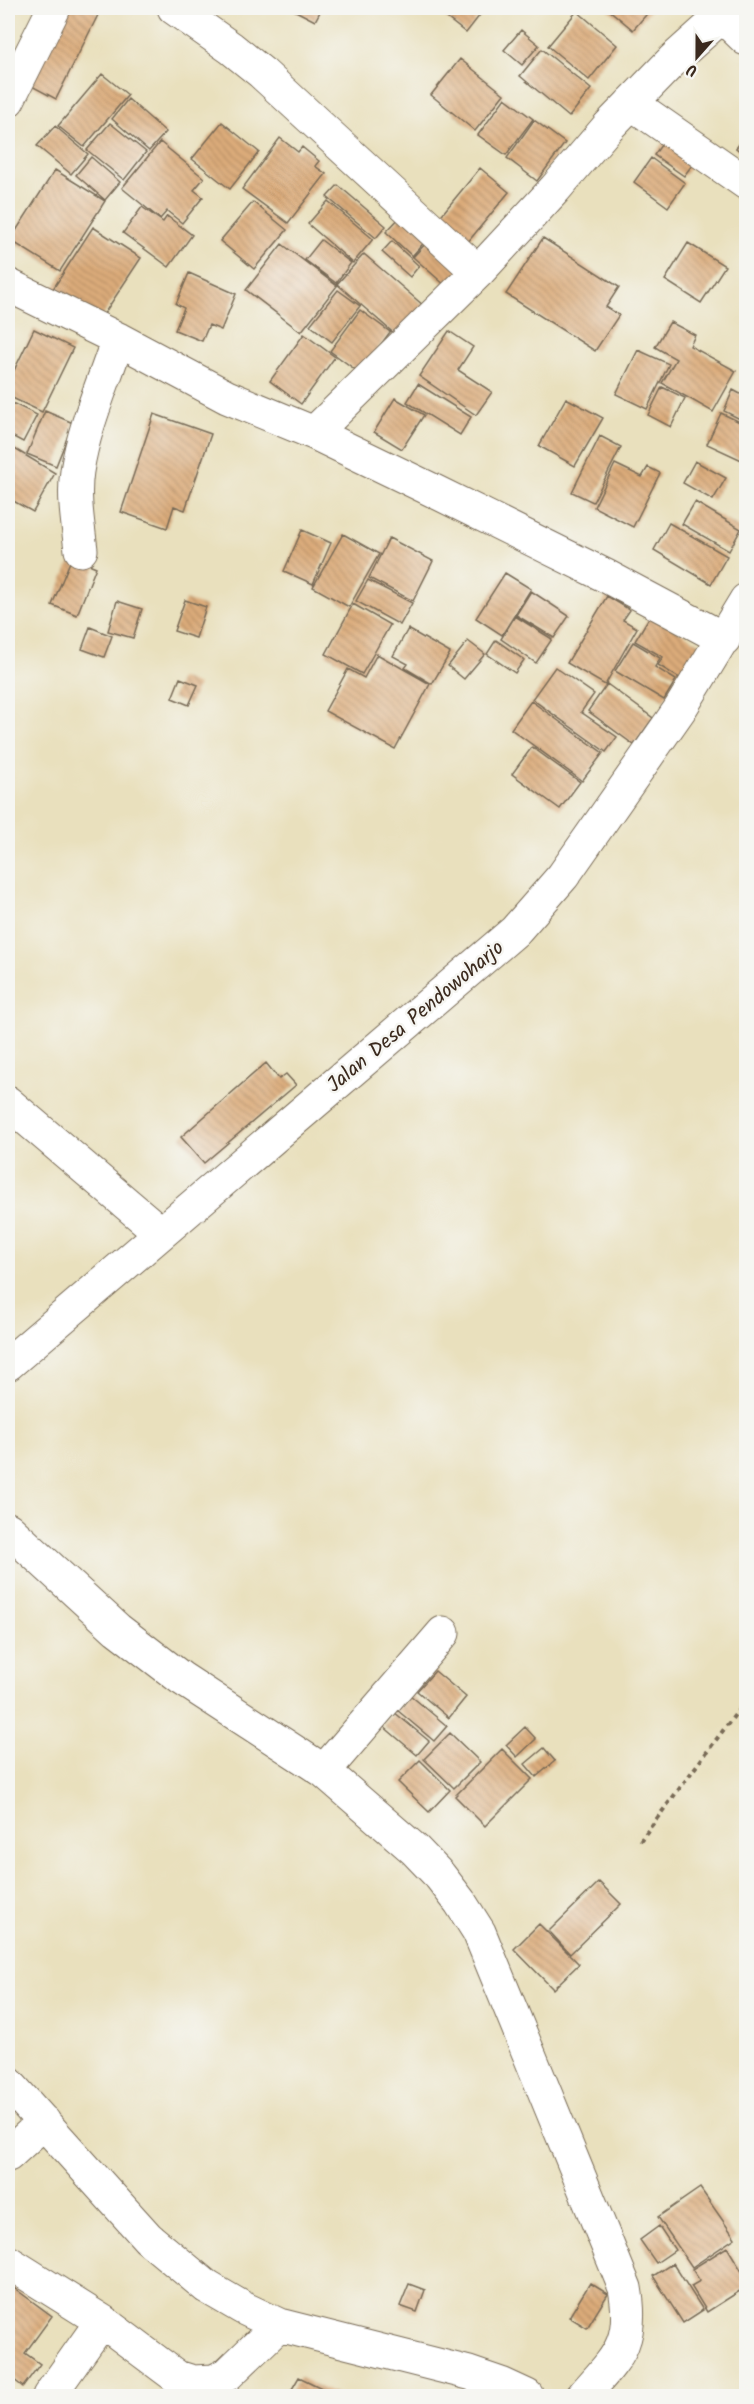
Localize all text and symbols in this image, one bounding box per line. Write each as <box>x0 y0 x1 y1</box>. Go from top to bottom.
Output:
north arrow <box>667 27 727 87</box>
text: U <box>683 56 701 83</box>
street label: Jalan Desa Pendowoharjo <box>320 933 512 1101</box>

